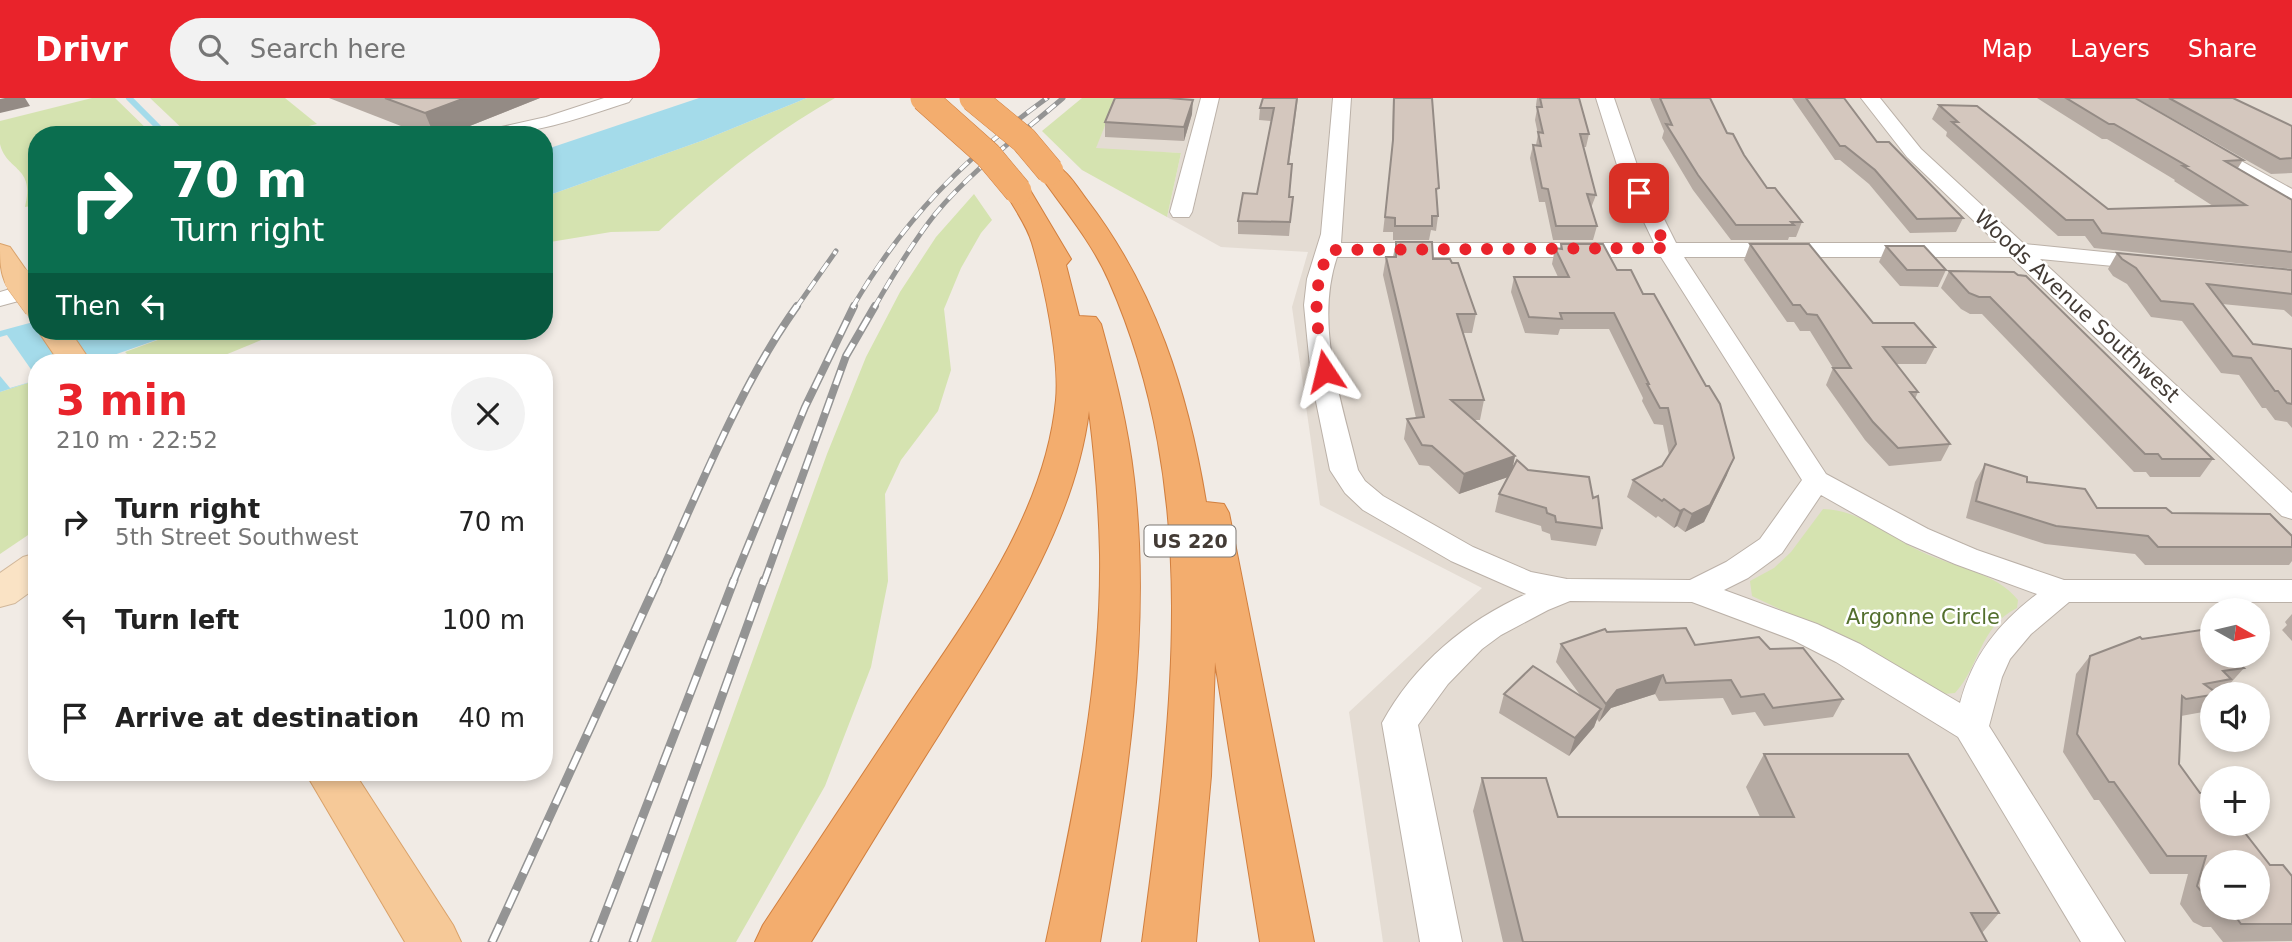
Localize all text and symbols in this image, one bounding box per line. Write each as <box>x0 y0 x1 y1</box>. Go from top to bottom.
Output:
search box <box>170 18 660 81</box>
text: Drivr <box>35 30 128 69</box>
icon: search <box>194 30 232 68</box>
text: Search here <box>250 34 406 64</box>
text: Map <box>1982 35 2032 63</box>
text: Layers <box>2070 35 2150 63</box>
text: Share <box>2188 35 2257 63</box>
text: 70 m <box>171 152 307 209</box>
icon: right <box>56 154 147 245</box>
pin <box>1609 163 1669 223</box>
icon: arrive <box>1620 174 1658 212</box>
street label: Woods Avenue Southwest <box>1970 205 2184 407</box>
text: Turn right <box>171 211 324 249</box>
icon: left <box>135 287 173 325</box>
text: Then <box>56 291 121 321</box>
position arrow <box>1288 334 1362 408</box>
text: 3 min <box>56 376 188 425</box>
button: close <box>451 377 525 451</box>
text: 210 m · 22:52 <box>56 427 218 453</box>
text: Turn right <box>115 494 260 524</box>
icon: right <box>56 503 94 541</box>
text: 70 m <box>458 507 525 537</box>
text: 5th Street Southwest <box>115 524 359 550</box>
road number: US 220 <box>1144 526 1236 556</box>
north arrow <box>2200 598 2270 668</box>
map controls <box>2200 598 2270 920</box>
icon: left <box>56 601 94 639</box>
text: Turn left <box>115 605 239 635</box>
text: 100 m <box>442 605 525 635</box>
park label: Argonne Circle <box>1846 605 2000 629</box>
button: sound <box>2200 682 2270 752</box>
icon: arrive <box>56 699 94 737</box>
text: Arrive at destination <box>115 703 419 733</box>
text: 40 m <box>458 703 525 733</box>
button: + <box>2200 766 2270 836</box>
button: − <box>2200 850 2270 920</box>

